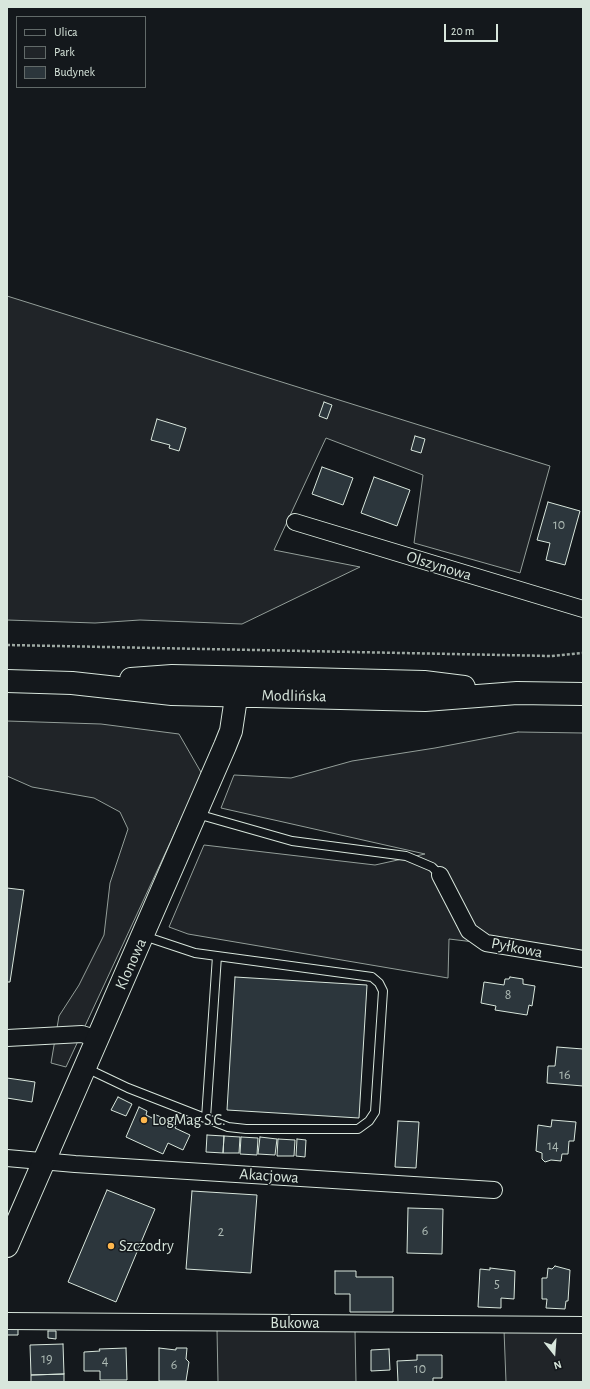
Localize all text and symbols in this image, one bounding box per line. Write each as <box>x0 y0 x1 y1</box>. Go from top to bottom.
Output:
legend <box>16 16 146 88</box>
scale bar <box>446 16 500 42</box>
text: 20 m <box>451 25 474 37</box>
text: Ulica <box>54 26 77 38</box>
text: Park <box>54 46 75 58</box>
text: Budynek <box>54 66 95 78</box>
house number: 10 <box>553 517 565 533</box>
street label: Olszynowa <box>404 547 474 585</box>
street label: Modlińska <box>261 686 327 706</box>
street label: Pyłkowa <box>490 934 544 962</box>
street label: Klonowa <box>111 935 151 993</box>
house number: 8 <box>505 987 511 1003</box>
house number: 16 <box>559 1067 571 1083</box>
place label: LogMag S.C. <box>152 1110 226 1130</box>
marker: LogMag S.C. <box>139 1115 149 1125</box>
house number: 14 <box>547 1138 559 1154</box>
street label: Akacjowa <box>239 1164 299 1188</box>
house number: 6 <box>422 1223 428 1239</box>
house number: 2 <box>218 1224 224 1240</box>
place label: Szczodry <box>119 1236 174 1256</box>
marker: Szczodry <box>106 1241 116 1251</box>
house number: 5 <box>494 1276 500 1292</box>
street label: Bukowa <box>270 1313 320 1333</box>
north arrow <box>534 1333 574 1373</box>
house number: 19 <box>41 1351 53 1367</box>
house number: 4 <box>102 1353 108 1369</box>
house number: 6 <box>171 1357 177 1373</box>
text: N <box>552 1359 563 1371</box>
house number: 10 <box>414 1361 426 1377</box>

